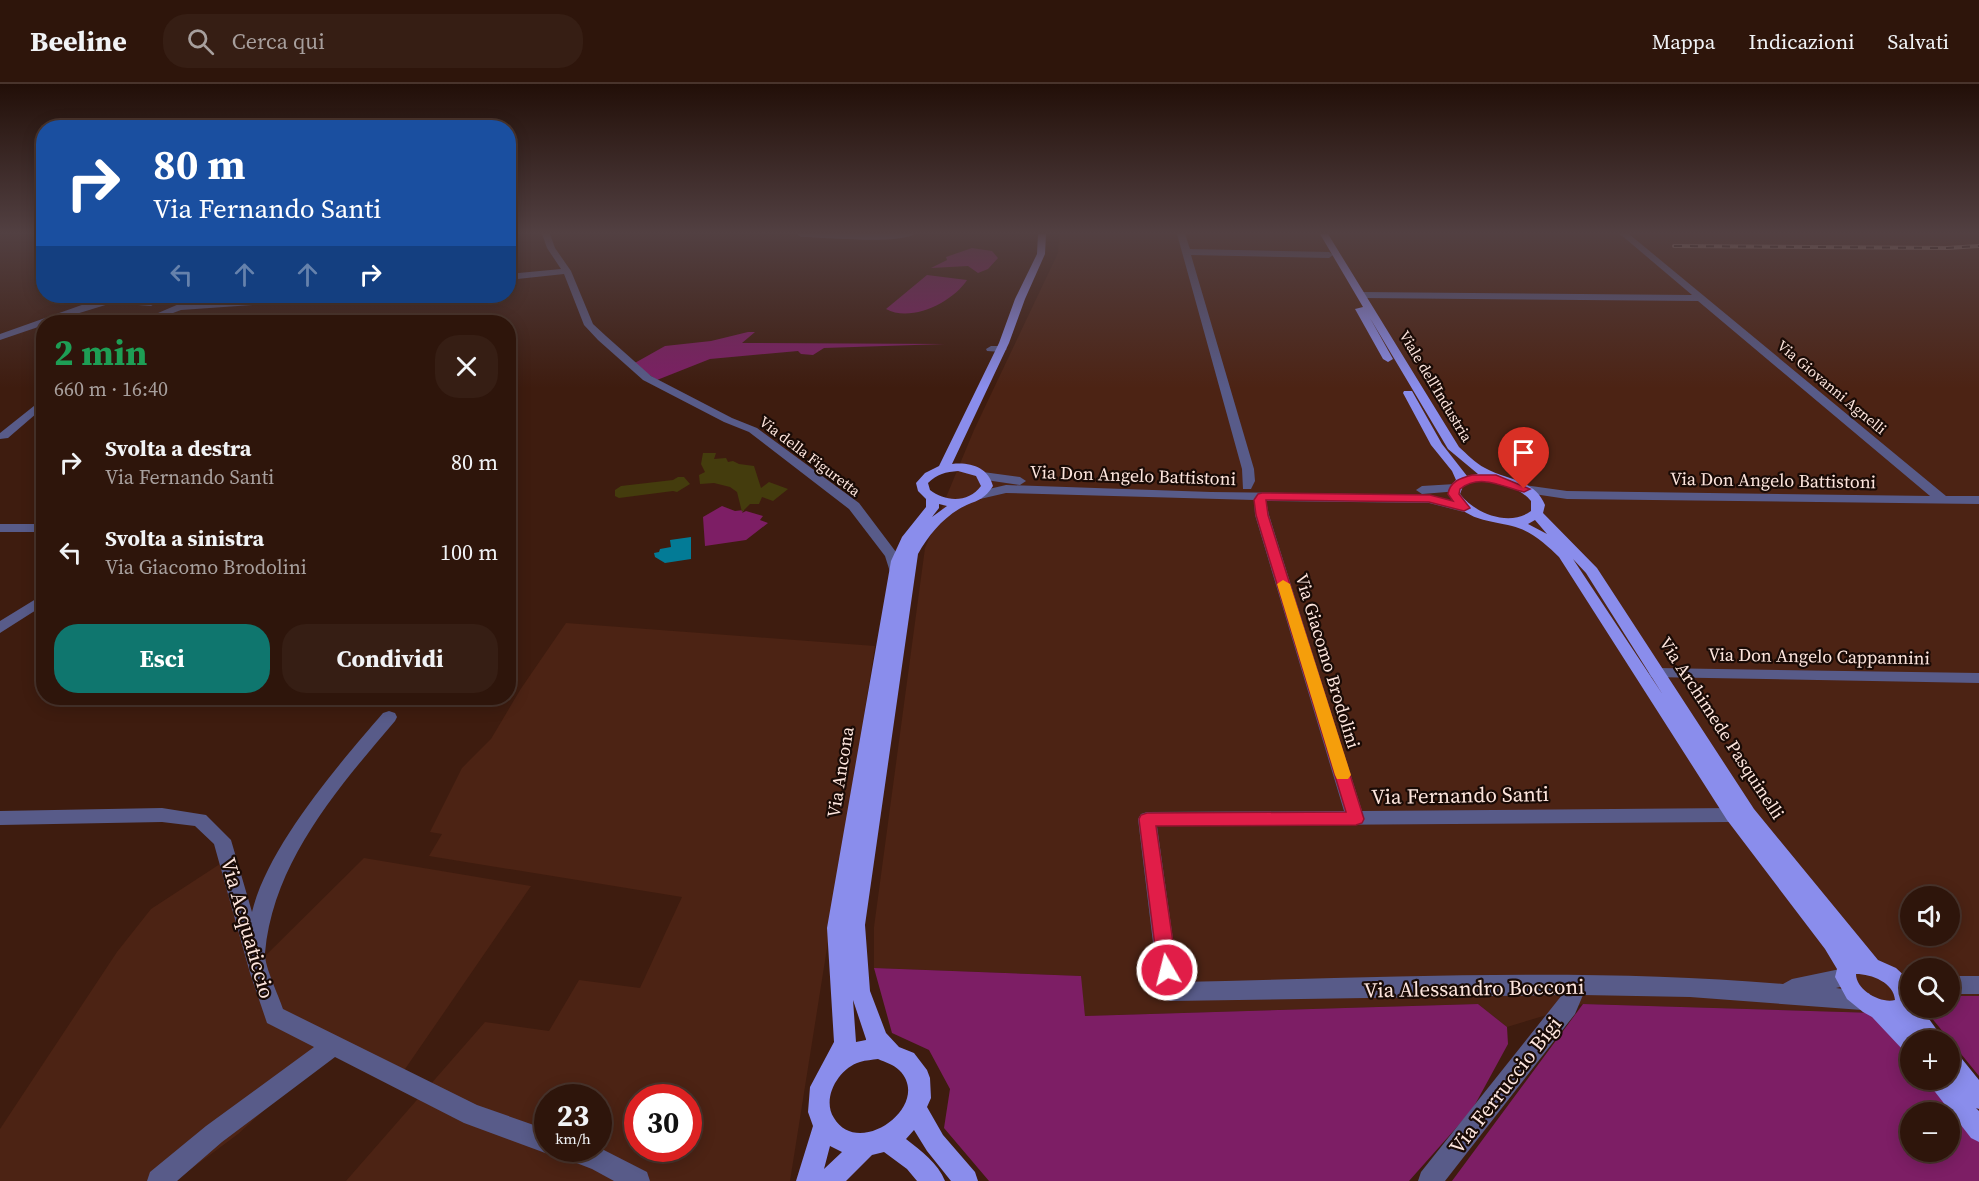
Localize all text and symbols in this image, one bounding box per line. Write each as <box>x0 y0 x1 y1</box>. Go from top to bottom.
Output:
search box <box>163 14 583 68</box>
text: Beeline <box>30 22 127 60</box>
icon: search <box>184 25 217 58</box>
text: Cerca qui <box>232 26 325 56</box>
text: Mappa <box>1652 27 1716 56</box>
text: Indicazioni <box>1749 27 1854 56</box>
text: Salvati <box>1887 27 1949 56</box>
text: 80 m <box>153 135 246 193</box>
icon: right <box>54 144 132 222</box>
text: Via Fernando Santi <box>153 190 381 227</box>
icon: left <box>165 258 198 291</box>
icon: ahead <box>228 258 261 291</box>
icon: ahead <box>291 258 324 291</box>
icon: right <box>354 258 387 291</box>
street label: Viale dell'Industria <box>1394 326 1478 446</box>
text: 2 min <box>54 328 147 377</box>
button: close <box>435 335 498 398</box>
street label: Via Giovanni Agnelli <box>1773 335 1891 439</box>
text: 660 m · 16:40 <box>54 375 168 403</box>
street label: Via della Figuretta <box>755 411 865 501</box>
pin <box>1498 427 1549 489</box>
text: Svolta a destra <box>105 433 251 463</box>
icon: arrive <box>1507 436 1540 469</box>
icon: right <box>54 446 87 479</box>
text: 80 m <box>451 447 498 477</box>
street label: Via Don Angelo Battistoni <box>1030 459 1236 491</box>
text: Via Fernando Santi <box>105 463 274 491</box>
street label: Via Don Angelo Battistoni <box>1670 466 1876 494</box>
text: Svolta a sinistra <box>105 523 264 553</box>
icon: left <box>54 536 87 569</box>
text: 100 m <box>440 537 498 567</box>
text: Via Giacomo Brodolini <box>105 553 307 581</box>
street label: Via Giacomo Brodolini <box>1289 571 1367 751</box>
button: Esci <box>54 624 270 693</box>
button: Condividi <box>282 624 498 693</box>
street label: Via Archimede Pasquinelli <box>1654 632 1790 824</box>
street label: Via Don Angelo Cappannini <box>1708 642 1930 670</box>
street label: Via Ancona <box>820 724 860 819</box>
street label: Via Fernando Santi <box>1371 779 1549 811</box>
street label: Via Acquaticcio <box>214 854 282 1002</box>
map controls <box>1900 886 1960 1162</box>
button: sound <box>1900 886 1960 946</box>
position arrow <box>1135 938 1199 1002</box>
button: search <box>1900 958 1960 1018</box>
street label: Via Alessandro Bocconi <box>1363 972 1585 1004</box>
street label: Via Ferruccio Bigi <box>1442 1010 1568 1160</box>
button: + <box>1900 1030 1960 1090</box>
speed limit sign: 30 <box>624 1084 702 1162</box>
text: 23 <box>557 1095 589 1136</box>
button: − <box>1900 1102 1960 1162</box>
text: km/h <box>555 1128 591 1149</box>

